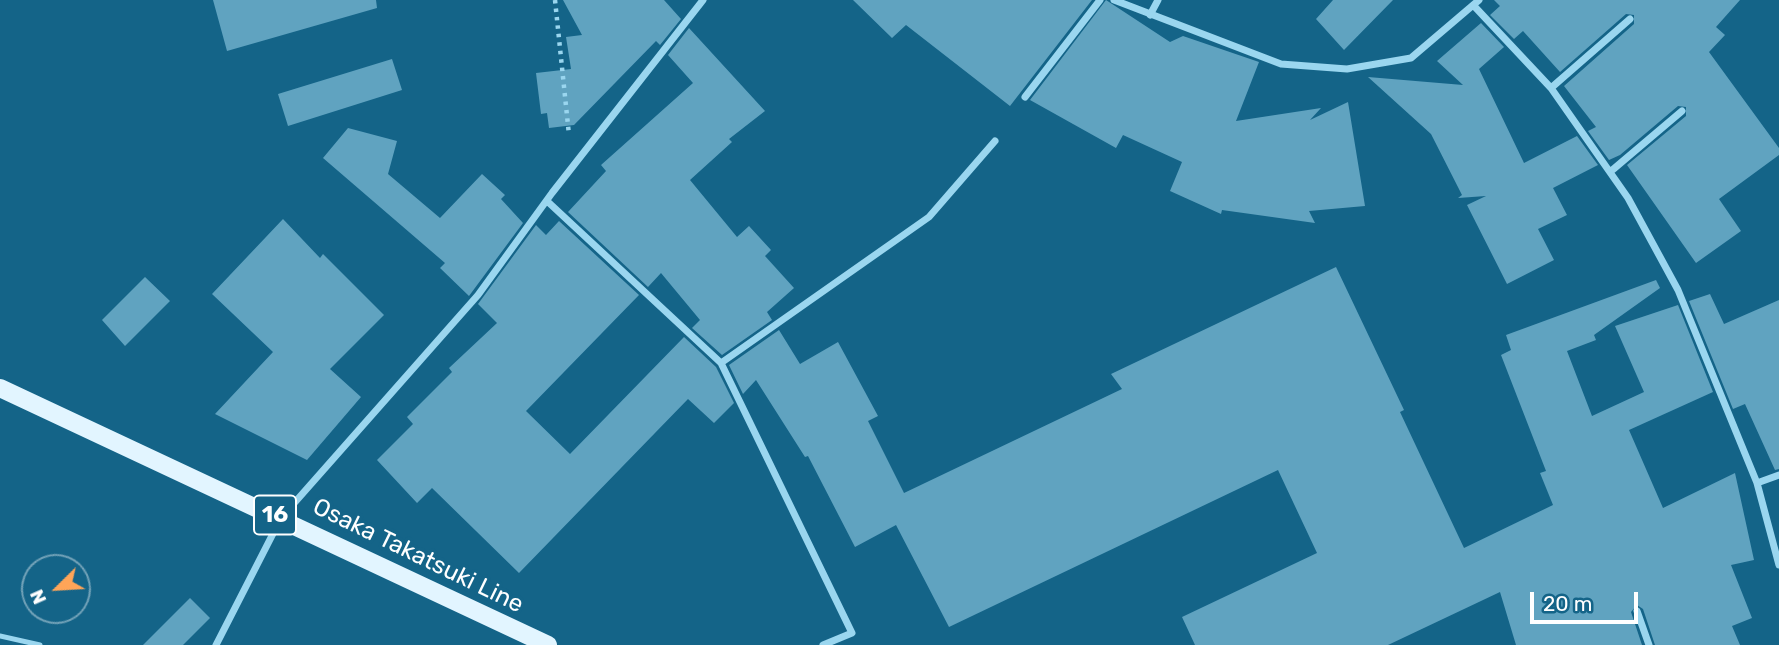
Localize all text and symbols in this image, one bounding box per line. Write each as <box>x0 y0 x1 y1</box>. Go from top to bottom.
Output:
street label: Osaka Takatsuki Line <box>308 493 528 619</box>
road number: 16 <box>254 495 296 534</box>
north arrow <box>21 554 91 624</box>
scale bar <box>1534 578 1642 622</box>
text: N <box>25 586 51 608</box>
text: 20 m <box>1543 591 1592 616</box>

